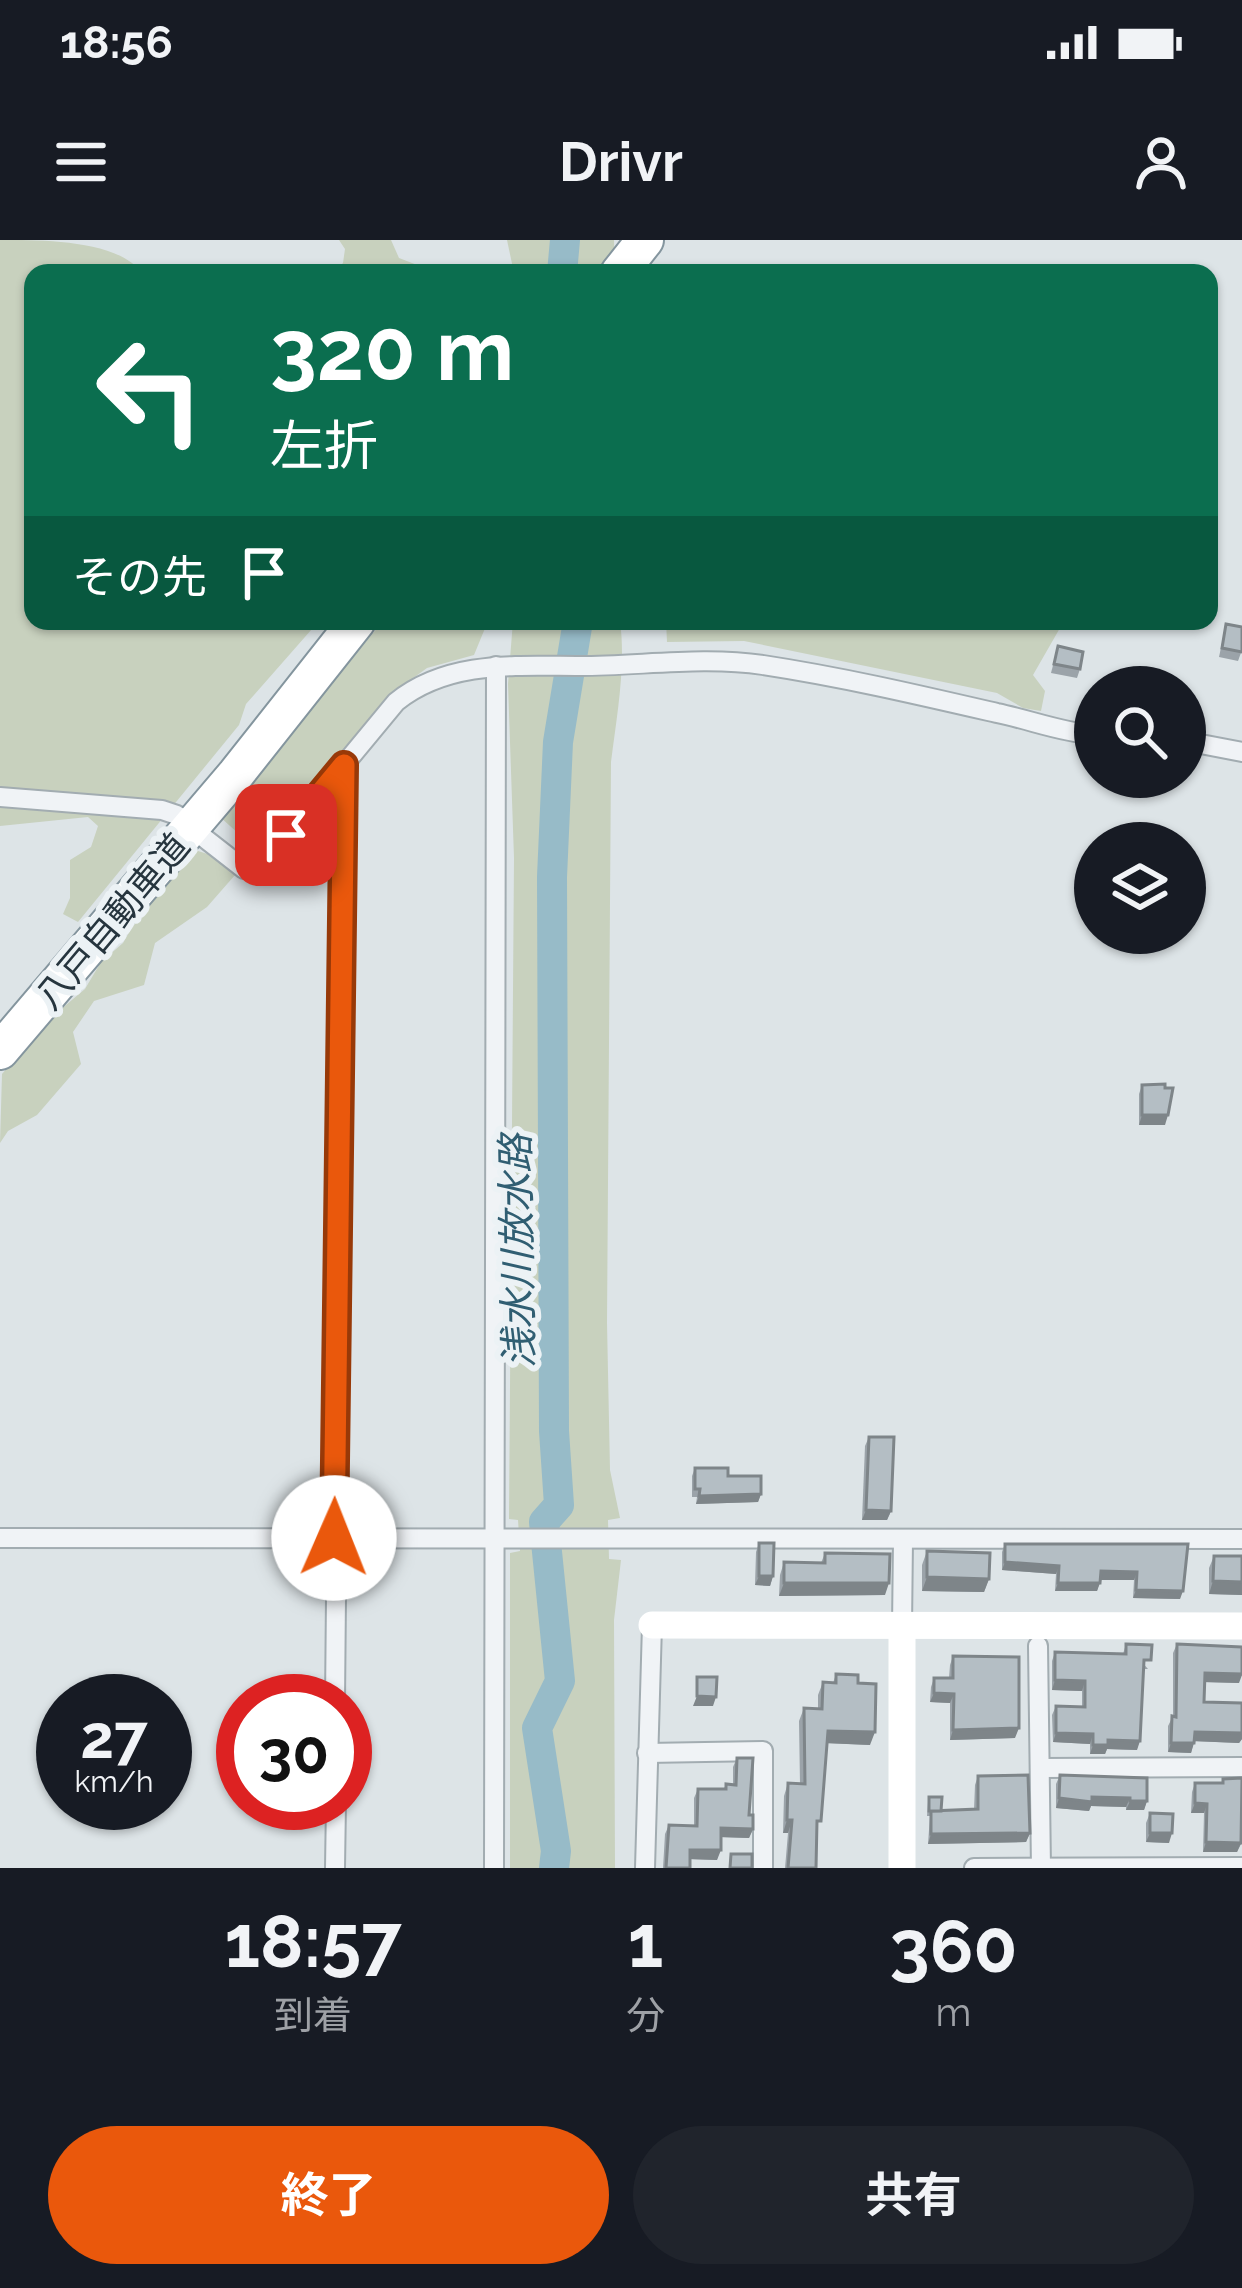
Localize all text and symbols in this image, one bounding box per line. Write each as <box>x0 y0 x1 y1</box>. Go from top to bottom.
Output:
text: 18:56 <box>60 16 173 69</box>
icon: menu <box>48 129 114 195</box>
icon: person <box>1128 129 1194 195</box>
text: Drivr <box>559 130 683 194</box>
text: 320 m <box>270 301 514 400</box>
icon: left <box>72 312 228 468</box>
text: 左折 <box>270 414 378 478</box>
icon: arrive <box>231 540 297 606</box>
text: その先 <box>72 551 207 604</box>
map controls <box>1074 666 1206 954</box>
button: search <box>1074 666 1206 798</box>
pin <box>235 784 337 886</box>
icon: arrive <box>253 802 319 868</box>
button: layers <box>1074 822 1206 954</box>
street label: 八戸自動車道 <box>26 825 198 1017</box>
water label: 浅水川放水路 <box>492 1131 542 1368</box>
position arrow <box>271 1475 397 1601</box>
speed limit sign: 30 <box>216 1674 372 1830</box>
text: 27 <box>80 1702 148 1772</box>
text: km/h <box>74 1764 154 1799</box>
text: 18:57 <box>224 1899 402 1984</box>
text: 1 <box>628 1899 663 1984</box>
text: 360 <box>889 1904 1018 1989</box>
text: m <box>936 1989 971 2035</box>
text: 到着 <box>274 1992 352 2038</box>
text: 分 <box>626 1992 665 2038</box>
button: 終了 <box>48 2126 609 2264</box>
button: 共有 <box>633 2126 1194 2264</box>

